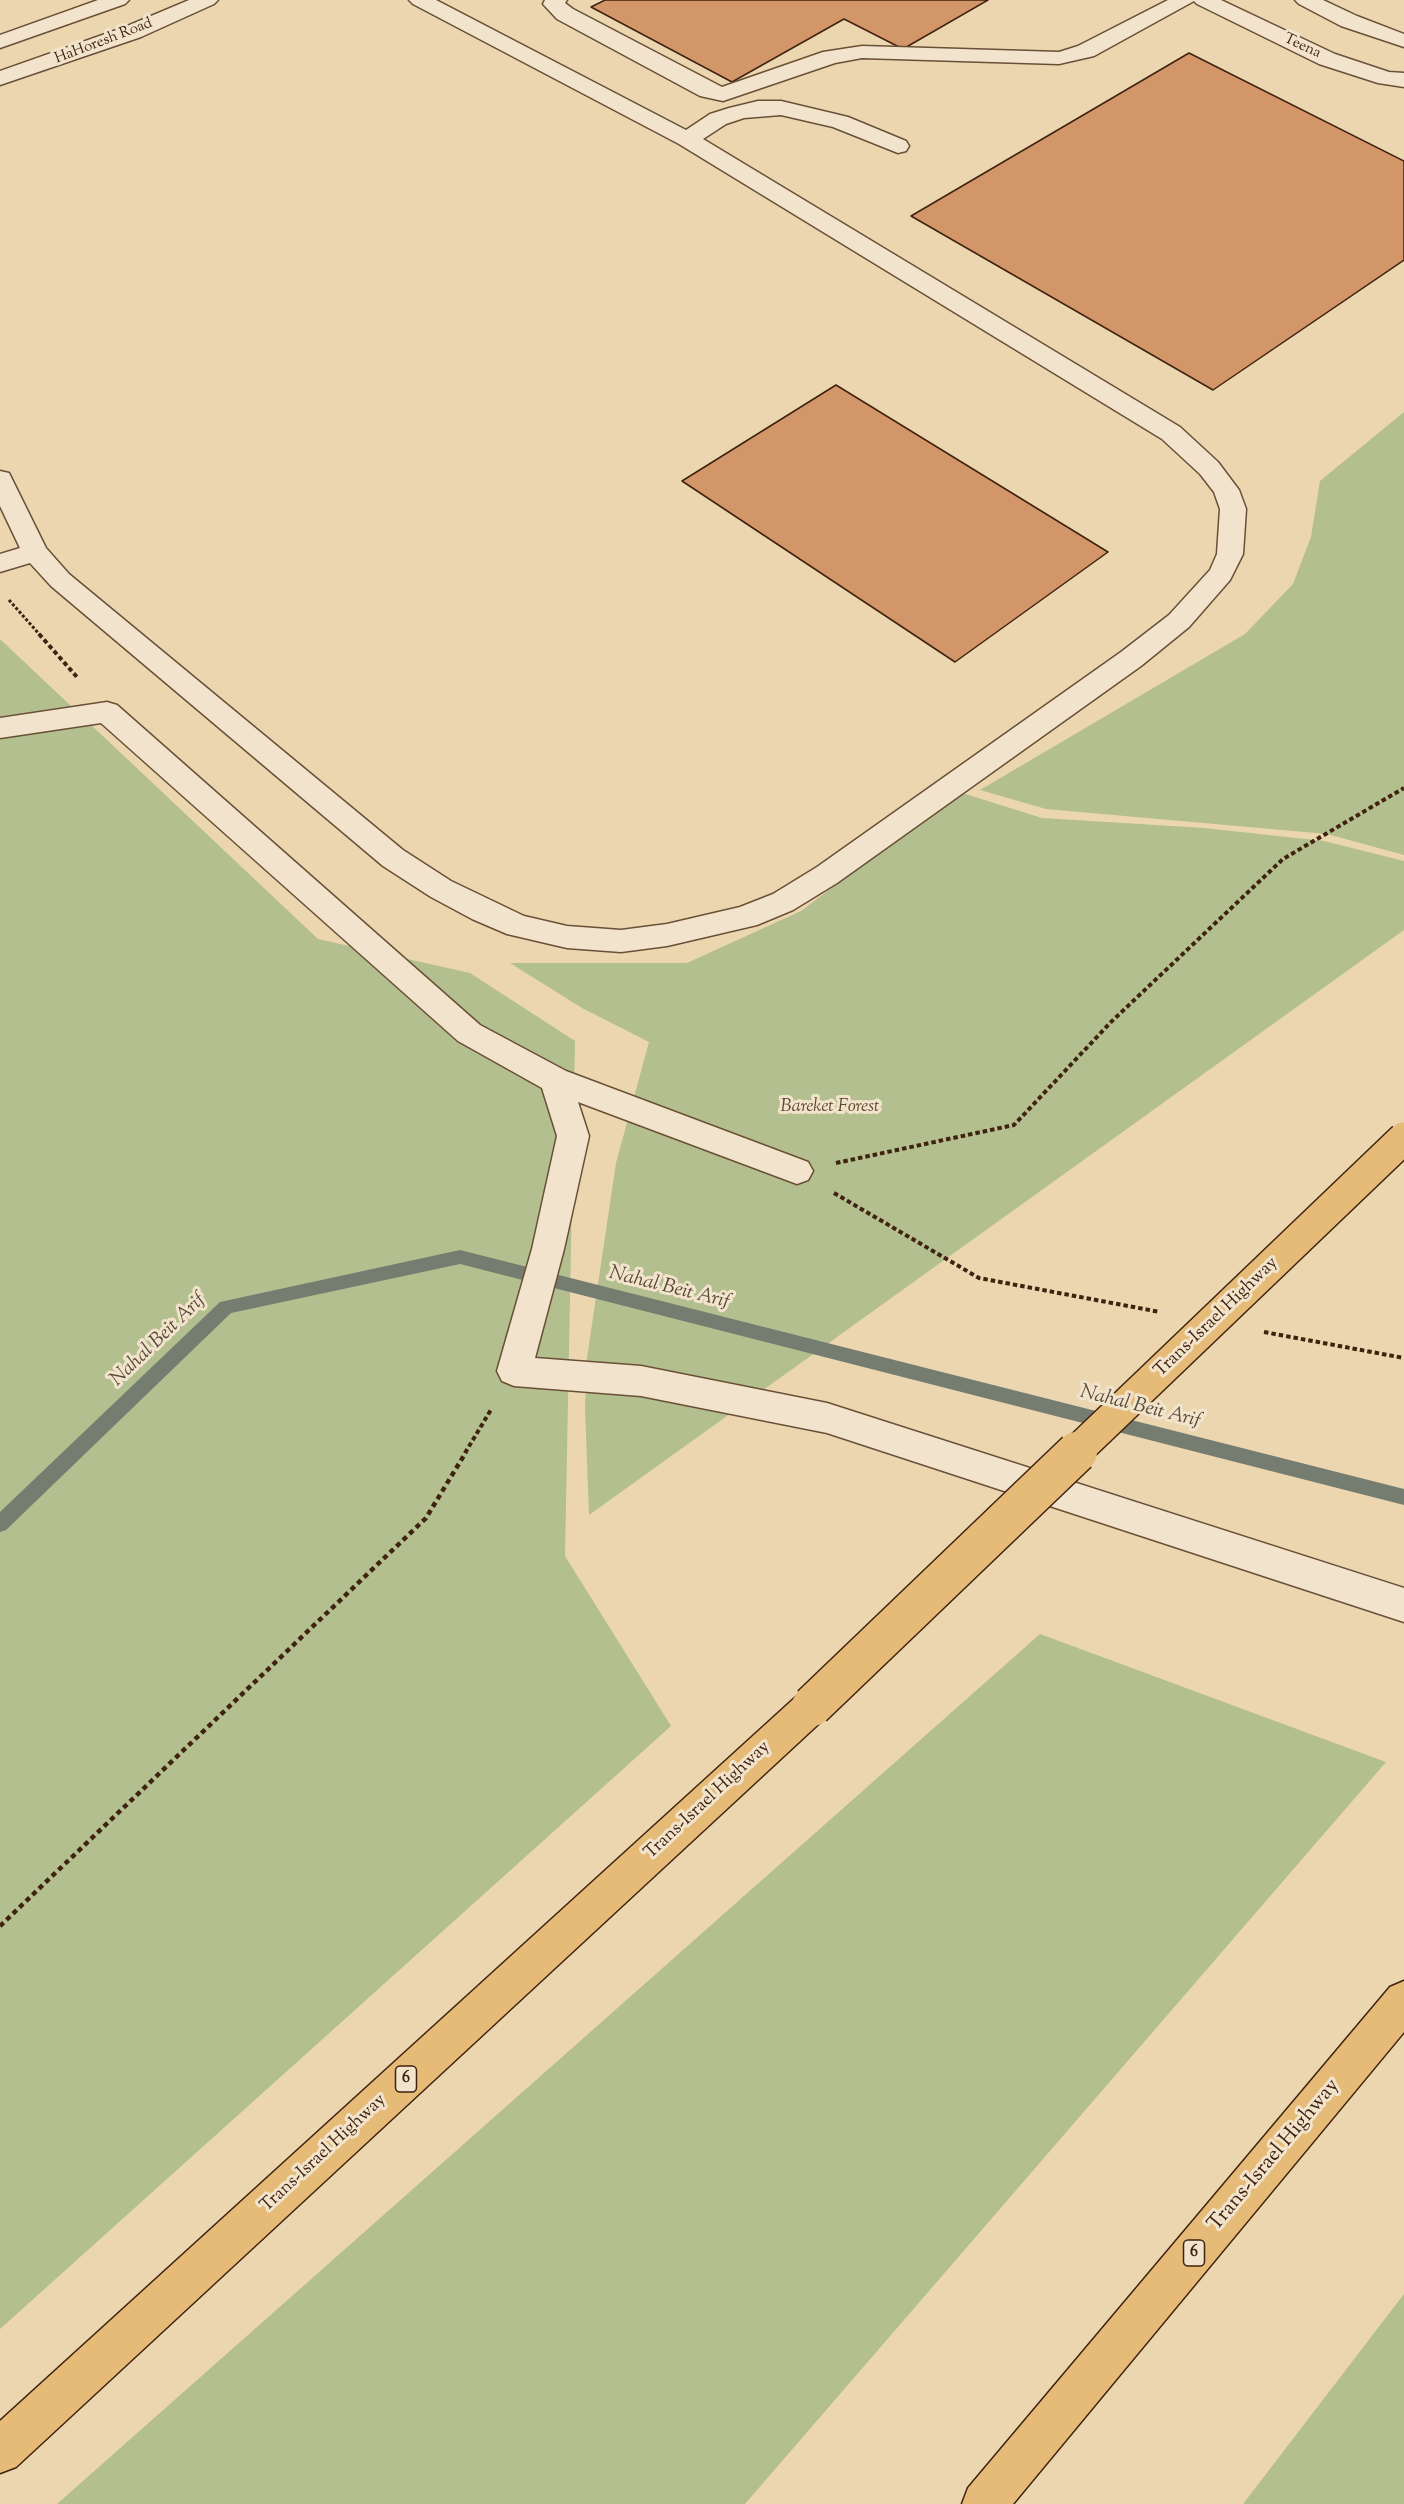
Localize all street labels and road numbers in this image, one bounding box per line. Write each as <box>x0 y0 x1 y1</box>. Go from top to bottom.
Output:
street label: HaHoresh Road <box>53 15 155 69</box>
street label: Teena <box>1281 31 1323 63</box>
street label: Trans-Israel Highway <box>1151 1253 1283 1383</box>
street label: Trans-Israel Highway <box>641 1737 775 1865</box>
road number: 6 <box>396 2066 416 2092</box>
street label: Trans-Israel Highway <box>1204 2075 1346 2237</box>
street label: Trans-Israel Highway <box>257 2090 391 2218</box>
road number: 6 <box>1184 2240 1204 2266</box>

